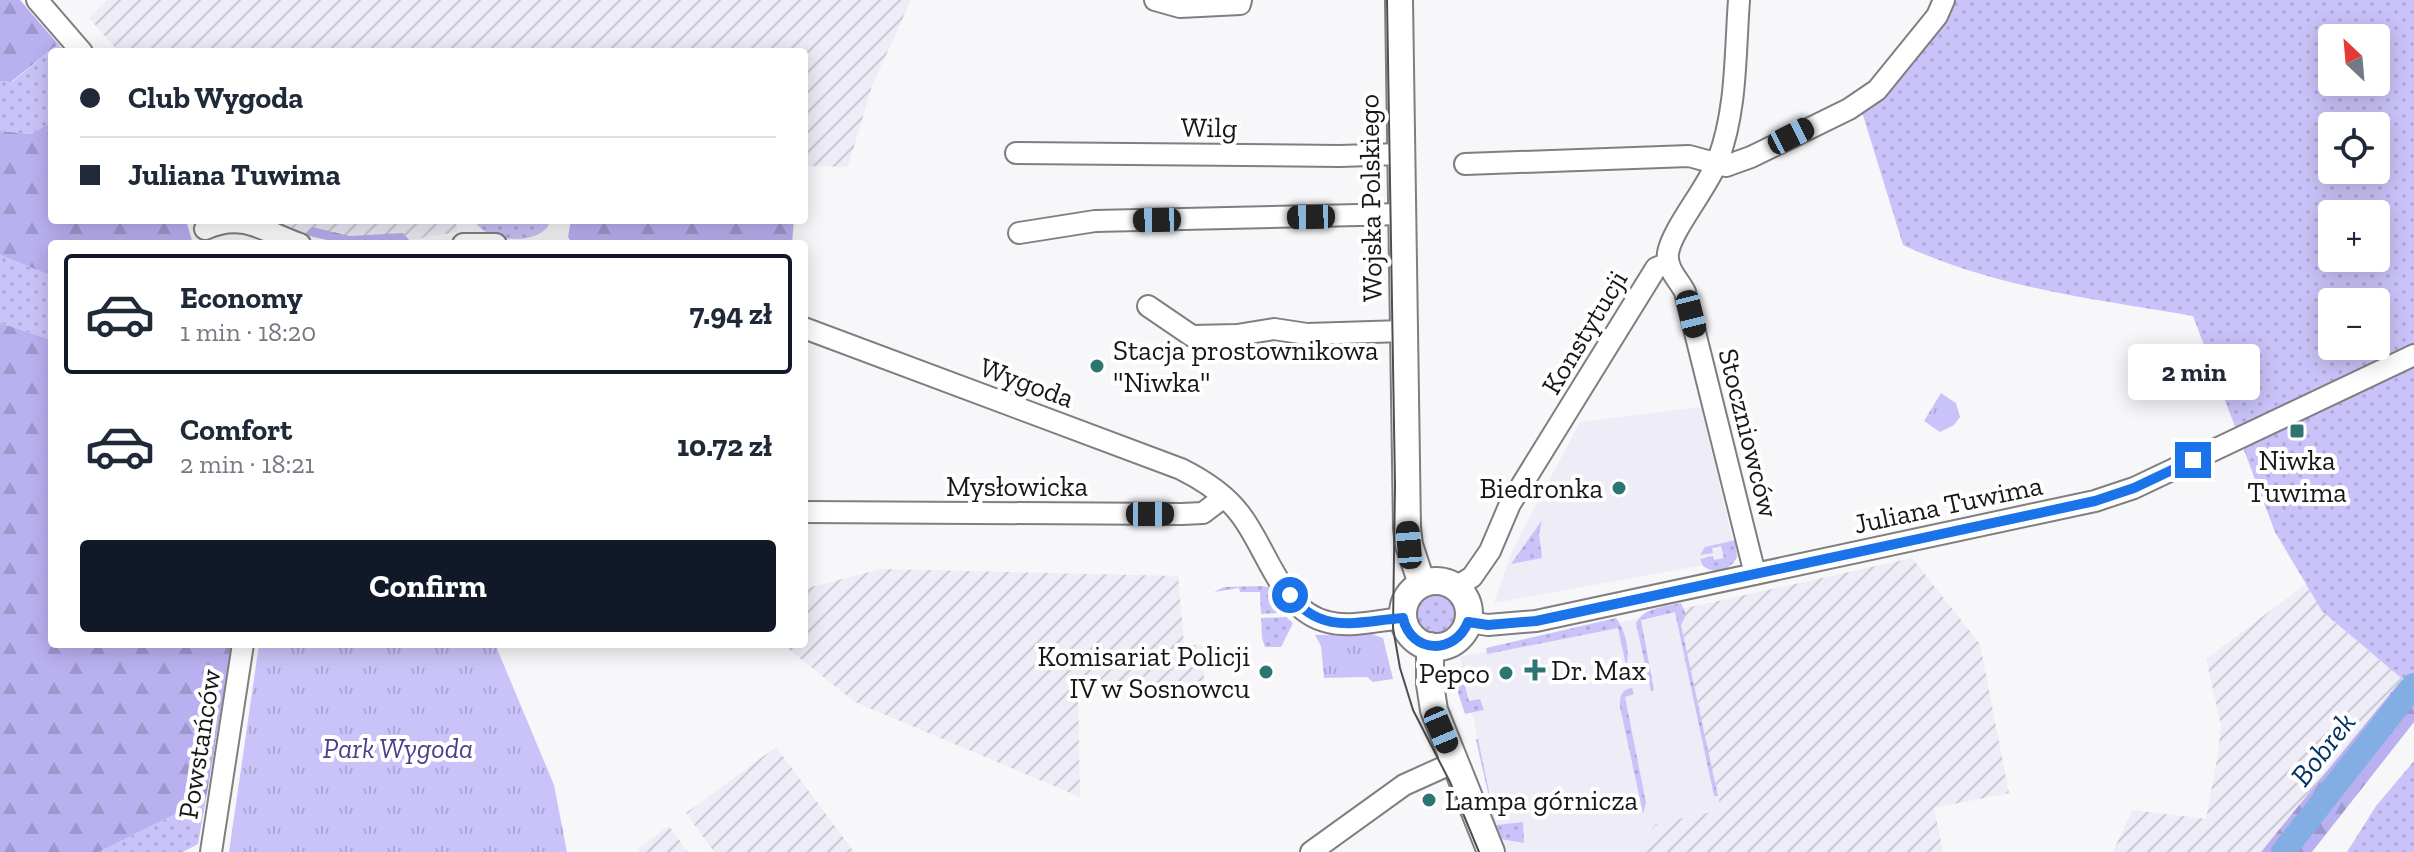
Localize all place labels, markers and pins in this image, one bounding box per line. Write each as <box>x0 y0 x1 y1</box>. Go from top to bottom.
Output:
place label: Stacja prostownikowa "Niwka" <box>1113 334 1379 399</box>
marker: Stacja prostownikowa "Niwka" <box>1088 357 1106 375</box>
marker: Niwka Tuwima <box>2288 422 2306 440</box>
place label: Niwka Tuwima <box>2247 444 2347 509</box>
place label: Biedronka <box>1479 472 1603 505</box>
marker: Biedronka <box>1610 479 1628 497</box>
place label: Komisariat Policji IV w Sosnowcu <box>1038 640 1250 705</box>
place label: Dr. Max <box>1551 654 1646 687</box>
place label: Pepco <box>1419 657 1490 690</box>
marker: Dr. Max <box>1526 661 1544 679</box>
marker: Komisariat Policji IV w Sosnowcu <box>1257 663 1275 681</box>
marker: Pepco <box>1497 664 1515 682</box>
place label: Lampa górnicza <box>1445 784 1639 817</box>
marker: Lampa górnicza <box>1420 791 1438 809</box>

